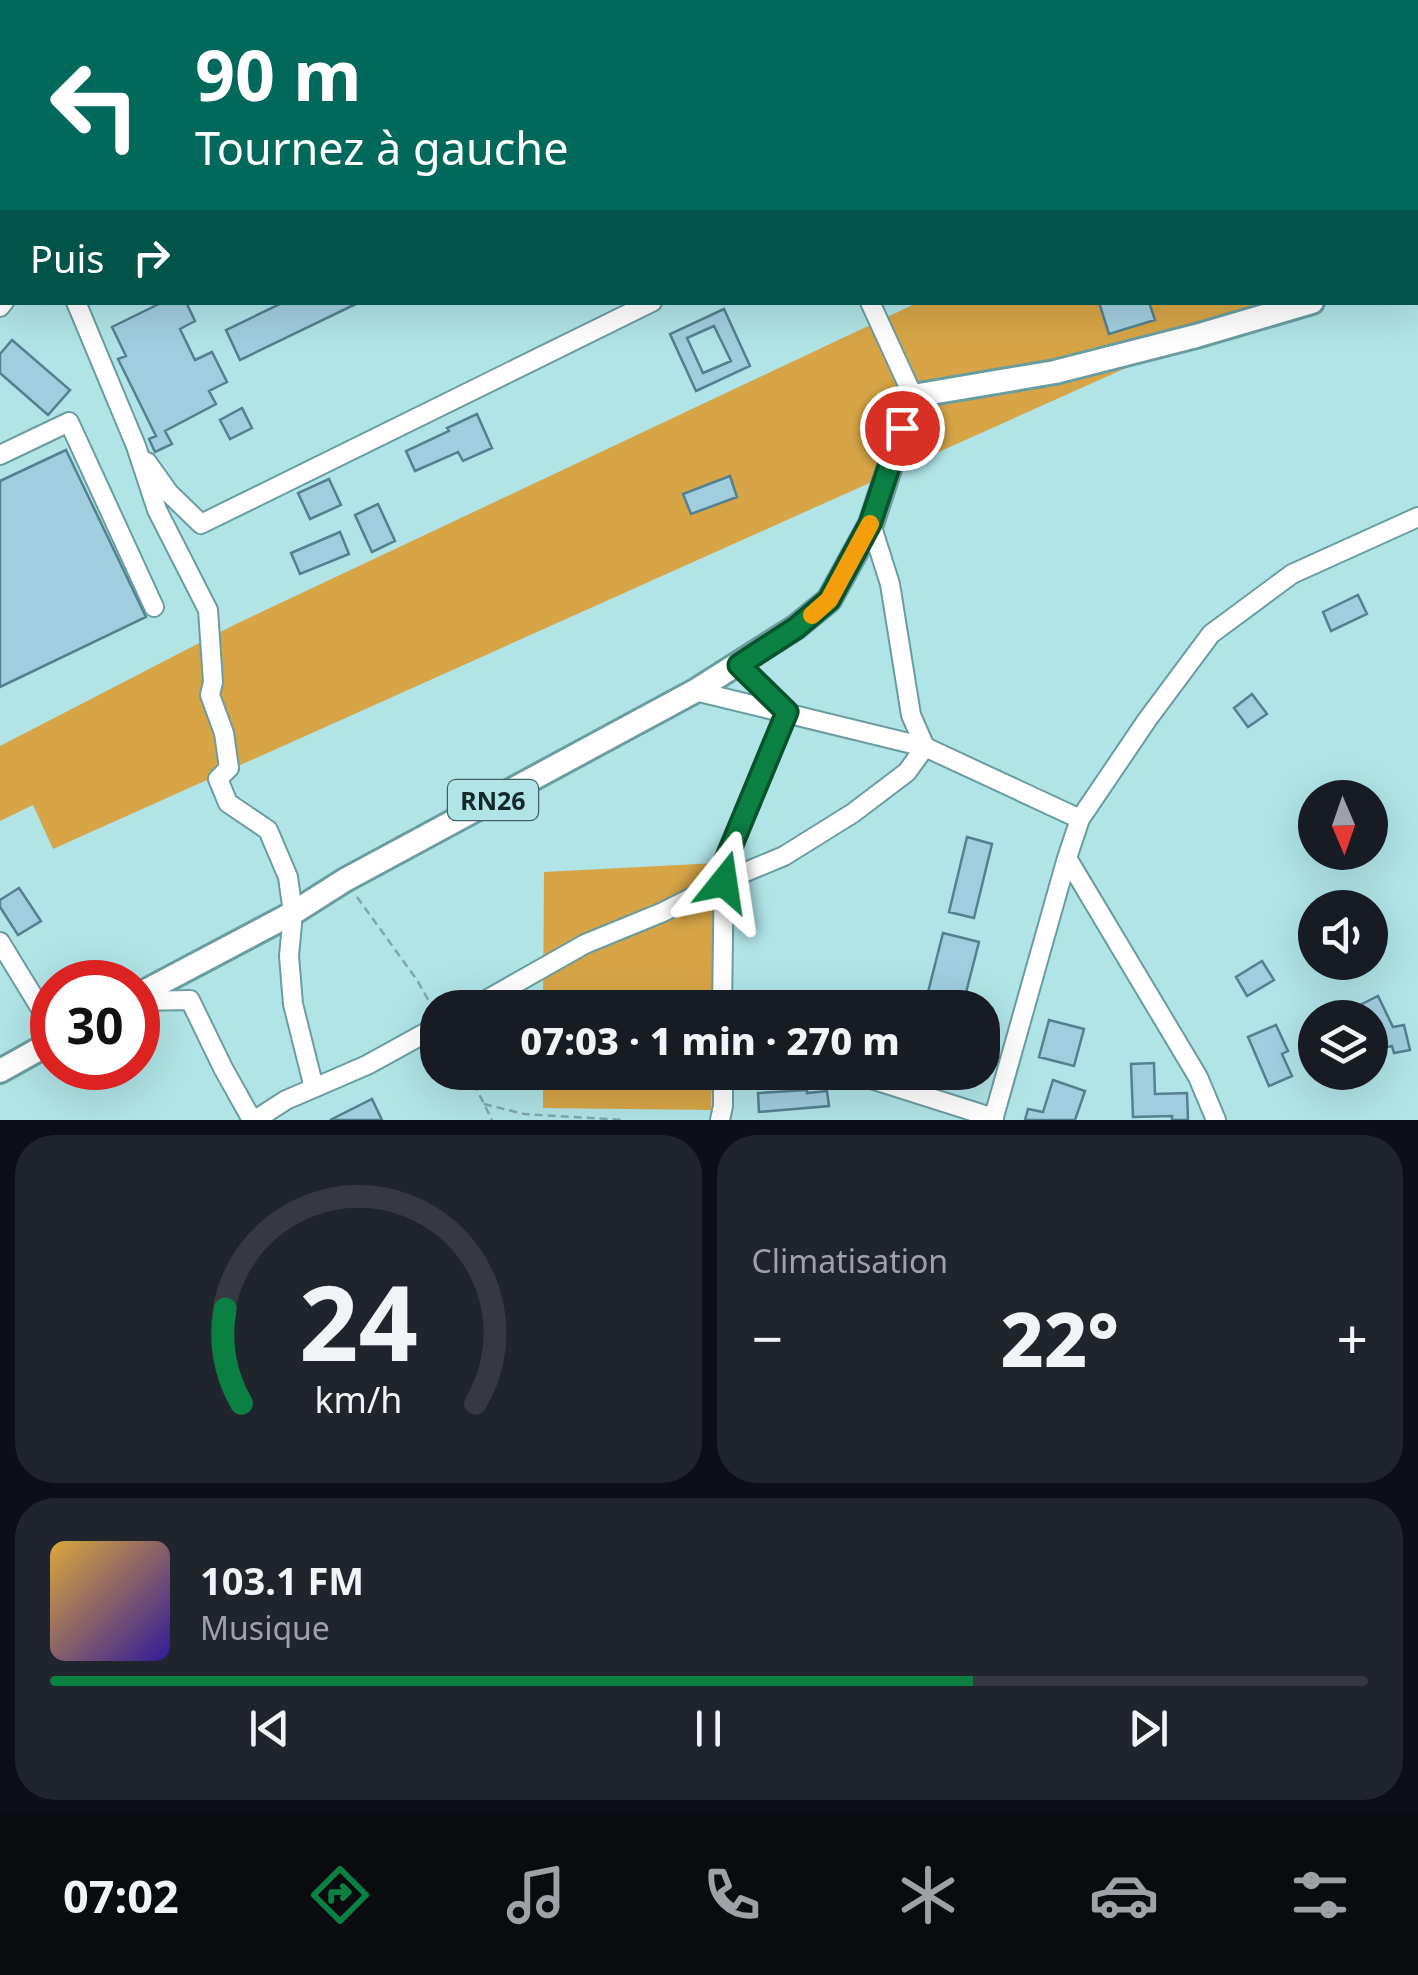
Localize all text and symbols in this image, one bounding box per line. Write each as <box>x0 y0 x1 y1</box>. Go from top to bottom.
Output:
text: 90 m <box>195 26 362 122</box>
icon: left <box>30 40 160 170</box>
text: Tournez à gauche <box>195 117 569 178</box>
icon: right <box>124 230 179 285</box>
text: Puis <box>30 232 104 284</box>
pin <box>860 386 945 471</box>
icon: arrive <box>875 401 930 456</box>
road number: RN26 <box>448 780 538 820</box>
north arrow <box>1298 780 1388 870</box>
map controls <box>1298 780 1388 1090</box>
position arrow <box>672 830 776 934</box>
button: sound <box>1298 890 1388 980</box>
speed limit sign: 30 <box>30 960 160 1090</box>
button: layers <box>1298 1000 1388 1090</box>
text: 07:03 · 1 min · 270 m <box>520 1014 900 1066</box>
text: Climatisation <box>752 1239 948 1282</box>
text: 24 <box>299 1250 418 1391</box>
text: 22° <box>1001 1287 1119 1389</box>
text: − <box>752 1300 783 1375</box>
text: + <box>1337 1300 1368 1375</box>
text: km/h <box>314 1375 402 1423</box>
text: 103.1 FM <box>200 1554 364 1606</box>
text: Musique <box>200 1606 330 1649</box>
icon: previous <box>242 1701 297 1756</box>
icon: pause <box>681 1701 736 1756</box>
icon: next <box>1121 1701 1176 1756</box>
icon: directions <box>305 1860 375 1930</box>
icon: music <box>501 1860 571 1930</box>
icon: phone <box>697 1860 767 1930</box>
icon: climate <box>893 1860 963 1930</box>
icon: car <box>1089 1860 1159 1930</box>
icon: filters <box>1285 1860 1355 1930</box>
text: 07:02 <box>63 1865 179 1926</box>

